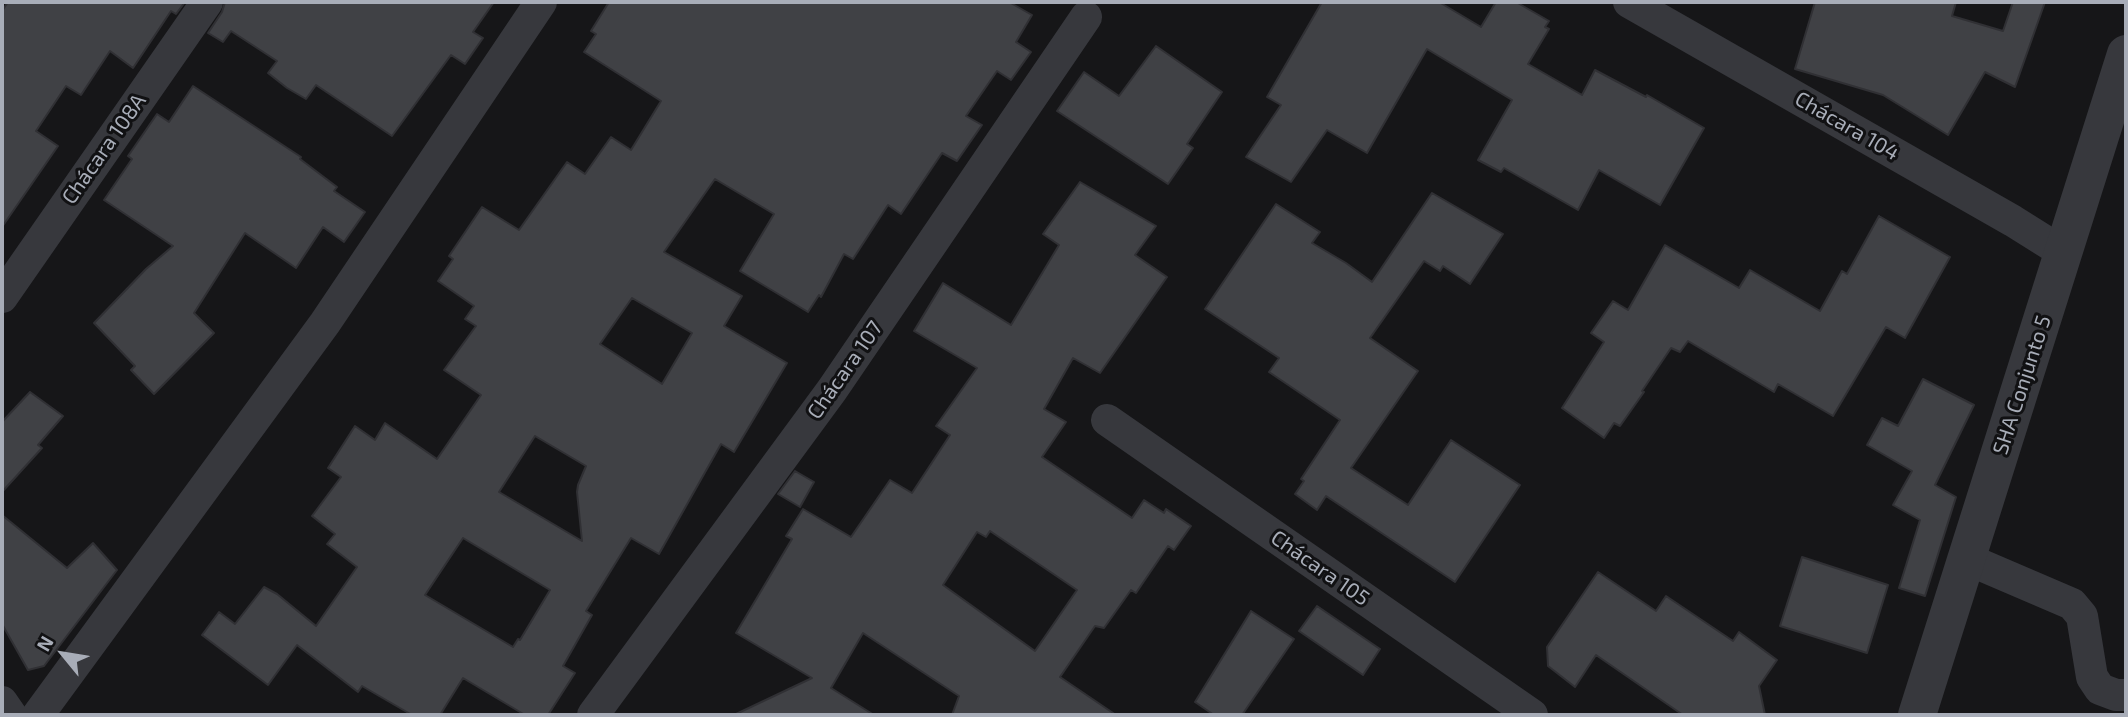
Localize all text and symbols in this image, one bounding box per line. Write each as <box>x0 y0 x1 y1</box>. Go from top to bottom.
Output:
street label: Chácara 104 <box>1790 86 1904 166</box>
street label: Chácara 108A <box>57 89 151 209</box>
street label: SHA Conjunto 5 <box>1988 312 2056 458</box>
street label: Chácara 107 <box>802 316 888 424</box>
street label: Chácara 105 <box>1266 525 1374 611</box>
north arrow <box>28 619 98 689</box>
text: N <box>31 632 58 655</box>

